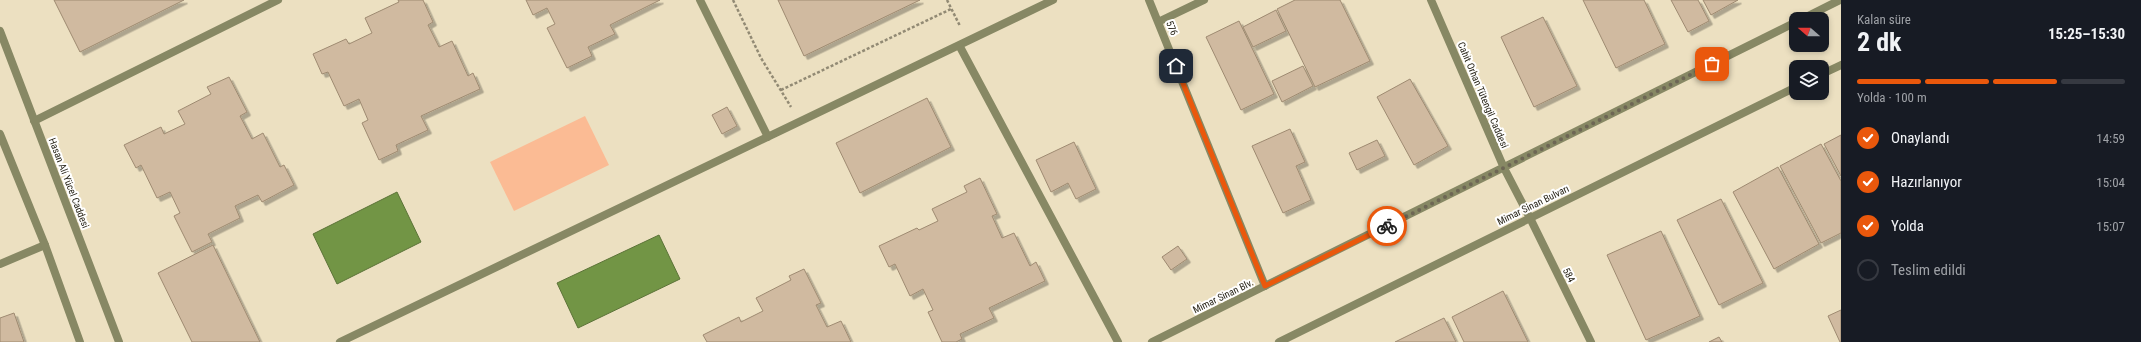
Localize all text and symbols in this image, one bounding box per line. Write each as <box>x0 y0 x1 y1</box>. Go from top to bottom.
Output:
north arrow <box>1789 12 1829 52</box>
map controls <box>1789 12 1829 100</box>
text: Kalan süre <box>1857 12 1911 27</box>
street label: 576 <box>1164 19 1180 37</box>
text: 15:25–15:30 <box>2048 25 2125 43</box>
text: 2 dk <box>1857 27 1901 57</box>
street label: Cahit Orhan Tütengil Caddesi <box>1456 40 1510 150</box>
pin <box>1695 47 1729 81</box>
pin <box>1159 49 1193 83</box>
icon: bag <box>1701 53 1723 75</box>
icon: home <box>1165 55 1187 77</box>
button: layers <box>1789 60 1829 100</box>
text: Yolda · 100 m <box>1857 90 1927 105</box>
icon: check <box>1857 127 1879 149</box>
text: Onaylandı <box>1891 129 1949 147</box>
text: 14:59 <box>2096 131 2125 146</box>
street label: Hasan Ali Yücel Caddesi <box>47 136 91 230</box>
icon: check <box>1857 171 1879 193</box>
text: Hazırlanıyor <box>1891 173 1962 191</box>
text: 15:04 <box>2096 175 2125 190</box>
street label: Mimar Sinan Bulvarı <box>1495 183 1571 227</box>
courier <box>1367 206 1407 246</box>
icon: bike <box>1376 215 1398 237</box>
icon: check <box>1857 215 1879 237</box>
text: Yolda <box>1891 217 1924 235</box>
text: 15:07 <box>2096 219 2125 234</box>
text: Teslim edildi <box>1891 261 1966 279</box>
street label: 584 <box>1561 266 1577 284</box>
street label: Mimar Sinan Blv. <box>1191 277 1255 315</box>

